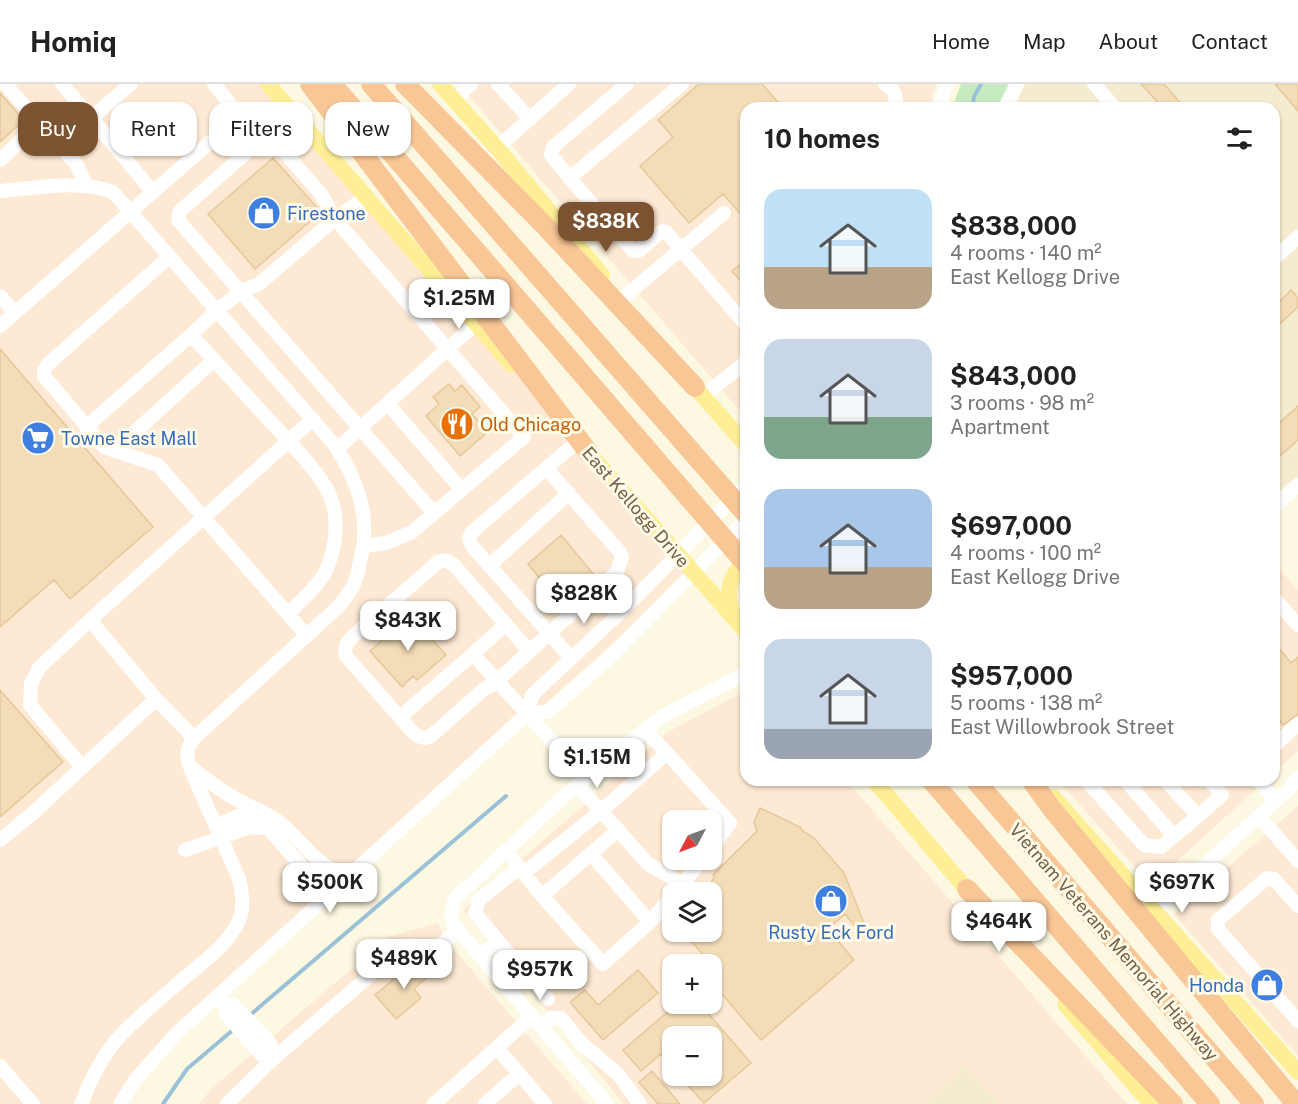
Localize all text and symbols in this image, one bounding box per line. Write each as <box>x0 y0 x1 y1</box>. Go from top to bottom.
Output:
text: Homiq <box>30 25 117 58</box>
text: Home <box>932 29 990 54</box>
text: Map <box>1023 29 1066 54</box>
text: About <box>1099 29 1158 54</box>
text: Contact <box>1191 29 1268 54</box>
chip: Buy <box>18 102 98 156</box>
chip: Rent <box>110 102 197 156</box>
chip: Filters <box>209 102 313 156</box>
chip: New <box>325 102 411 156</box>
icon: filters <box>1223 122 1256 155</box>
text: 10 homes <box>764 123 880 154</box>
shop icon: Firestone <box>246 195 282 231</box>
pin: $838K <box>564 202 648 253</box>
place label: Firestone <box>287 203 366 224</box>
text: $838K <box>572 209 640 233</box>
text: $838,000 <box>950 210 1077 241</box>
icon: home <box>812 213 884 285</box>
text: 4 rooms · 140 m² <box>950 241 1102 265</box>
text: East Kellogg Drive <box>950 265 1120 289</box>
pin: $1.25M <box>410 279 508 330</box>
text: $1.25M <box>423 286 495 310</box>
text: $843,000 <box>950 360 1077 391</box>
icon: home <box>812 363 884 435</box>
text: 3 rooms · 98 m² <box>950 391 1094 415</box>
restaurant icon: Old Chicago <box>439 406 475 442</box>
place label: Old Chicago <box>480 414 581 435</box>
text: Apartment <box>950 415 1050 439</box>
supermarket icon: Towne East Mall <box>20 420 56 456</box>
place label: Towne East Mall <box>61 428 197 449</box>
street label: East Kellogg Drive <box>578 442 694 572</box>
text: $697,000 <box>950 510 1072 541</box>
icon: home <box>812 513 884 585</box>
text: 4 rooms · 100 m² <box>950 541 1101 565</box>
text: East Kellogg Drive <box>950 565 1120 589</box>
pin: $828K <box>542 574 626 625</box>
text: $828K <box>550 581 618 605</box>
pin: $843K <box>366 601 450 652</box>
text: $843K <box>374 608 442 632</box>
text: $957,000 <box>950 660 1073 691</box>
icon: home <box>812 663 884 735</box>
text: 5 rooms · 138 m² <box>950 691 1102 715</box>
text: East Willowbrook Street <box>950 715 1174 739</box>
pin: $1.15M <box>548 738 646 789</box>
text: $1.15M <box>563 745 631 769</box>
north arrow <box>662 810 722 870</box>
map controls <box>662 810 722 1086</box>
street label: Vietnam Veterans Memorial Highway <box>1005 819 1223 1065</box>
pin: $500K <box>288 863 372 914</box>
pin: $697K <box>1140 863 1224 914</box>
text: $500K <box>296 870 364 894</box>
text: $697K <box>1149 870 1215 894</box>
button: layers <box>662 882 722 942</box>
shop icon: Rusty Eck Ford <box>813 883 849 919</box>
pin: $464K <box>957 902 1041 953</box>
text: $464K <box>965 909 1033 933</box>
place label: Rusty Eck Ford <box>768 922 894 943</box>
pin: $489K <box>362 939 446 990</box>
text: $489K <box>370 946 438 970</box>
pin: $957K <box>498 950 582 1001</box>
button: + <box>662 954 722 1014</box>
text: $957K <box>506 957 574 981</box>
shop icon: Honda <box>1249 967 1285 1003</box>
place label: Honda <box>1189 975 1244 996</box>
button: − <box>662 1026 722 1086</box>

